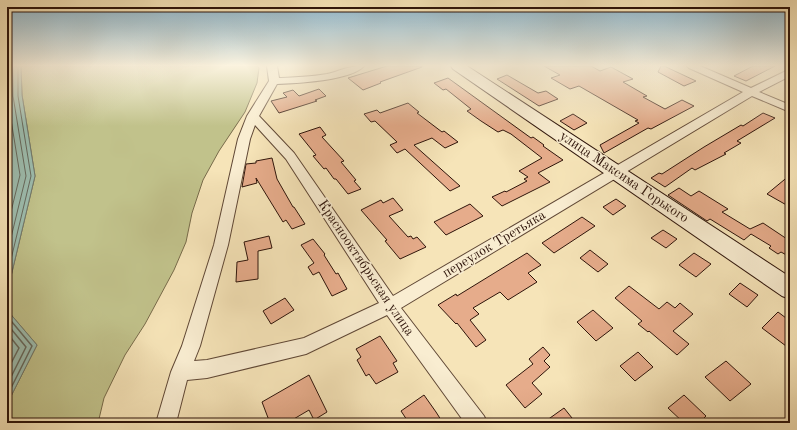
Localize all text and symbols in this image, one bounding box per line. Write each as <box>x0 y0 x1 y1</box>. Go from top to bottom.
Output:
street label: улица Максима Горького <box>557 129 691 225</box>
street label: Краснооктябрьская улица <box>315 197 417 339</box>
street label: переулок Третьяка <box>440 208 548 280</box>

